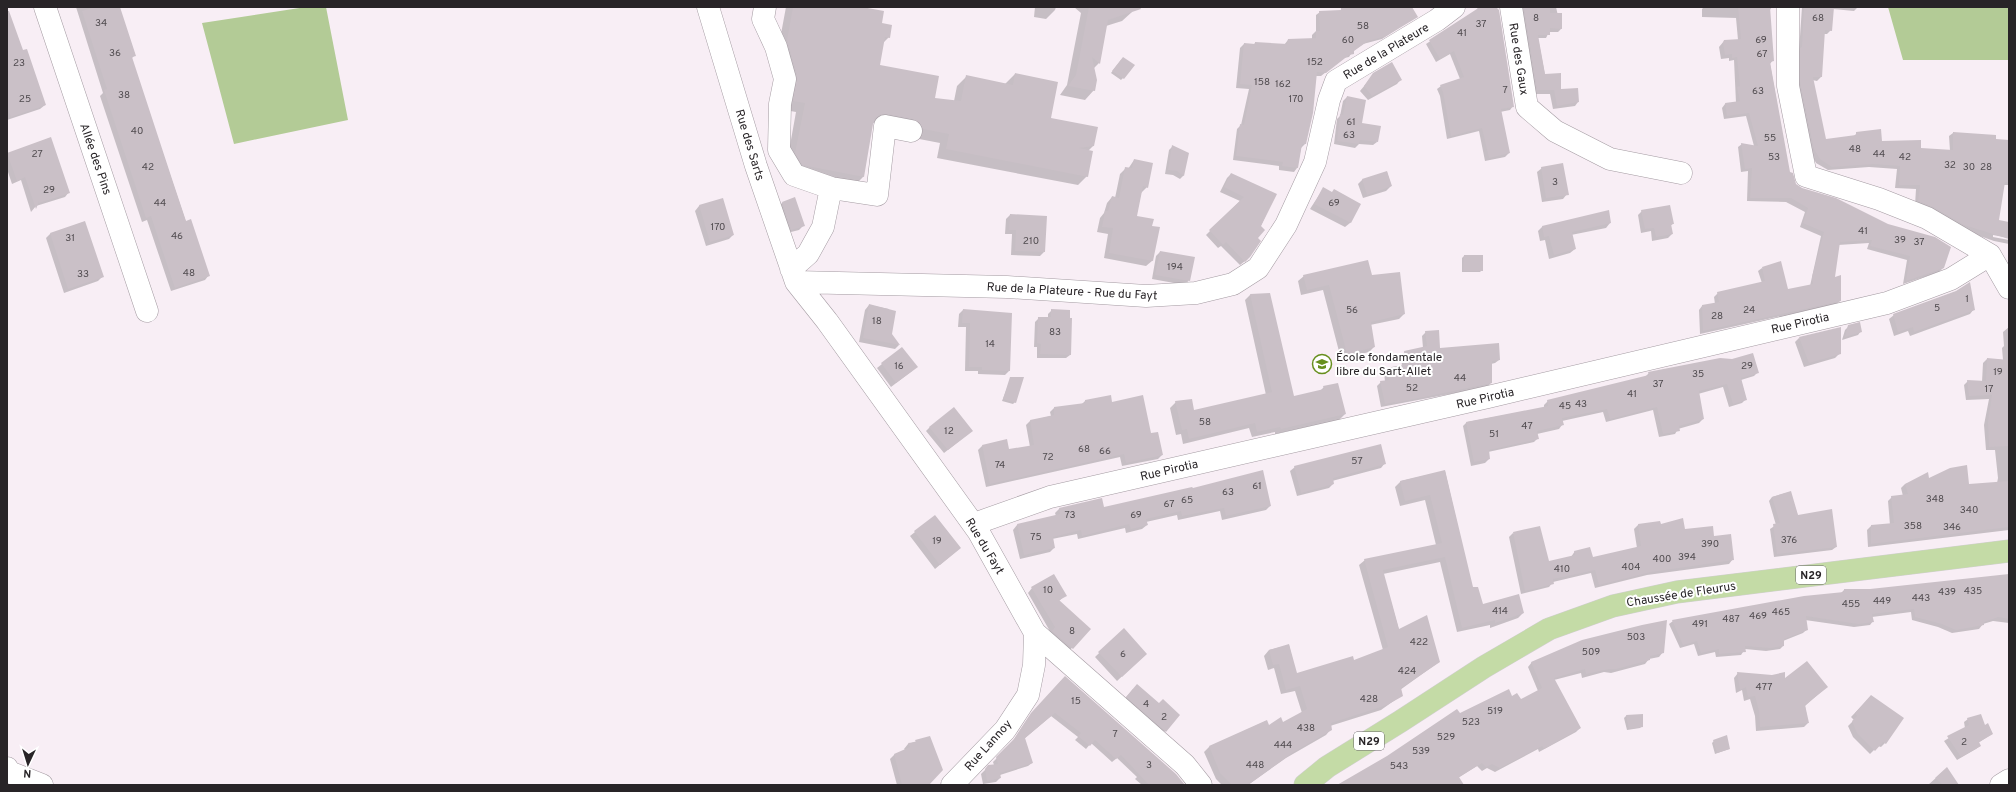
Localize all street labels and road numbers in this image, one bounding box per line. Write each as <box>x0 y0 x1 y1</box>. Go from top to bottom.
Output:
street label: Rue de la Plateure <box>1341 20 1432 84</box>
street label: Rue des Gaux <box>1504 22 1532 96</box>
street label: Rue des Sarts <box>731 108 767 183</box>
street label: Allée des Pins <box>75 121 115 197</box>
street label: Rue de la Plateure - Rue du Fayt <box>986 280 1158 304</box>
street label: Rue Pirotia <box>1770 310 1831 338</box>
street label: Rue Pirotia <box>1455 385 1516 413</box>
street label: Rue Pirotia <box>1139 457 1200 485</box>
street label: Rue du Fayt <box>961 515 1007 578</box>
road number: N29 <box>1796 566 1826 584</box>
street label: Chaussée de Fleurus <box>1625 578 1737 612</box>
street label: Rue Lannoy <box>961 717 1016 775</box>
road number: N29 <box>1354 732 1384 750</box>

